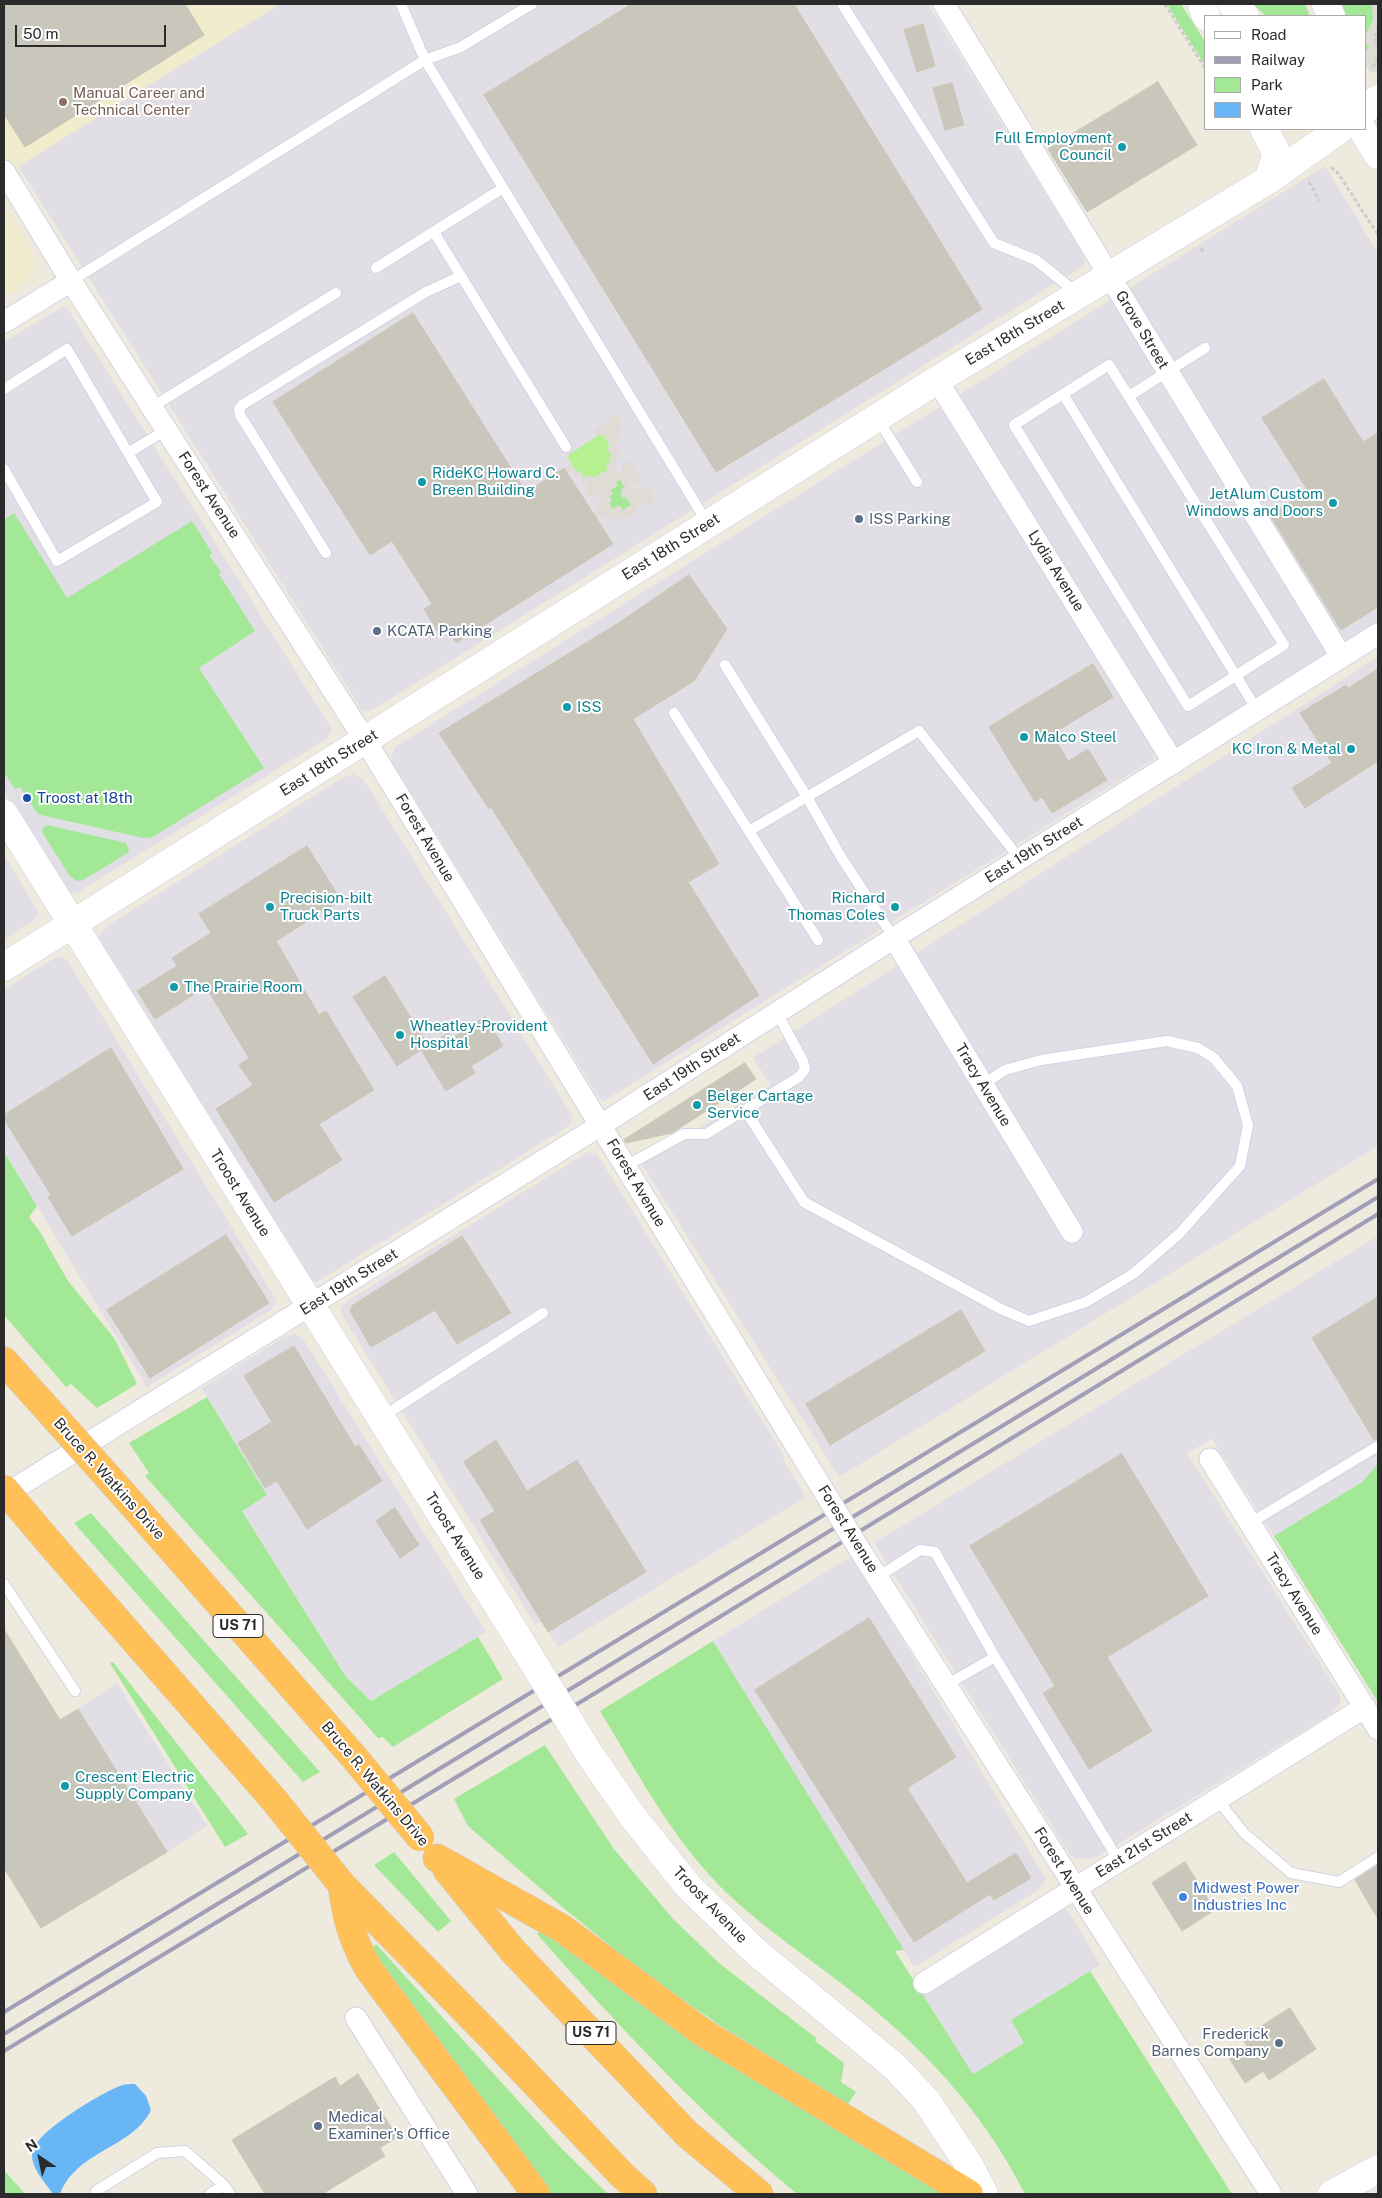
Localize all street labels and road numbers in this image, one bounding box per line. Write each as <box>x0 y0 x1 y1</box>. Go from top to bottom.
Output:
street label: Grove Street <box>1112 287 1172 373</box>
street label: East 18th Street <box>962 296 1068 370</box>
street label: Forest Avenue <box>174 448 244 542</box>
street label: East 18th Street <box>619 510 723 584</box>
street label: Lydia Avenue <box>1024 527 1088 615</box>
street label: East 18th Street <box>277 726 381 800</box>
street label: Forest Avenue <box>392 791 458 885</box>
street label: East 19th Street <box>982 813 1086 887</box>
street label: East 19th Street <box>640 1029 744 1105</box>
street label: Tracy Avenue <box>951 1040 1015 1130</box>
street label: Forest Avenue <box>603 1136 669 1230</box>
street label: Troost Avenue <box>206 1146 274 1240</box>
street label: East 19th Street <box>297 1245 401 1319</box>
street label: Bruce R. Watkins Drive <box>50 1414 168 1544</box>
street label: Forest Avenue <box>814 1482 882 1576</box>
street label: Troost Avenue <box>421 1489 489 1583</box>
street label: Tracy Avenue <box>1262 1550 1326 1638</box>
road number: US 71 <box>213 1614 263 1638</box>
street label: Bruce R. Watkins Drive <box>318 1718 432 1850</box>
street label: East 21st Street <box>1093 1808 1195 1882</box>
street label: Forest Avenue <box>1030 1824 1098 1918</box>
street label: Troost Avenue <box>669 1863 751 1947</box>
road number: US 71 <box>566 2022 616 2045</box>

